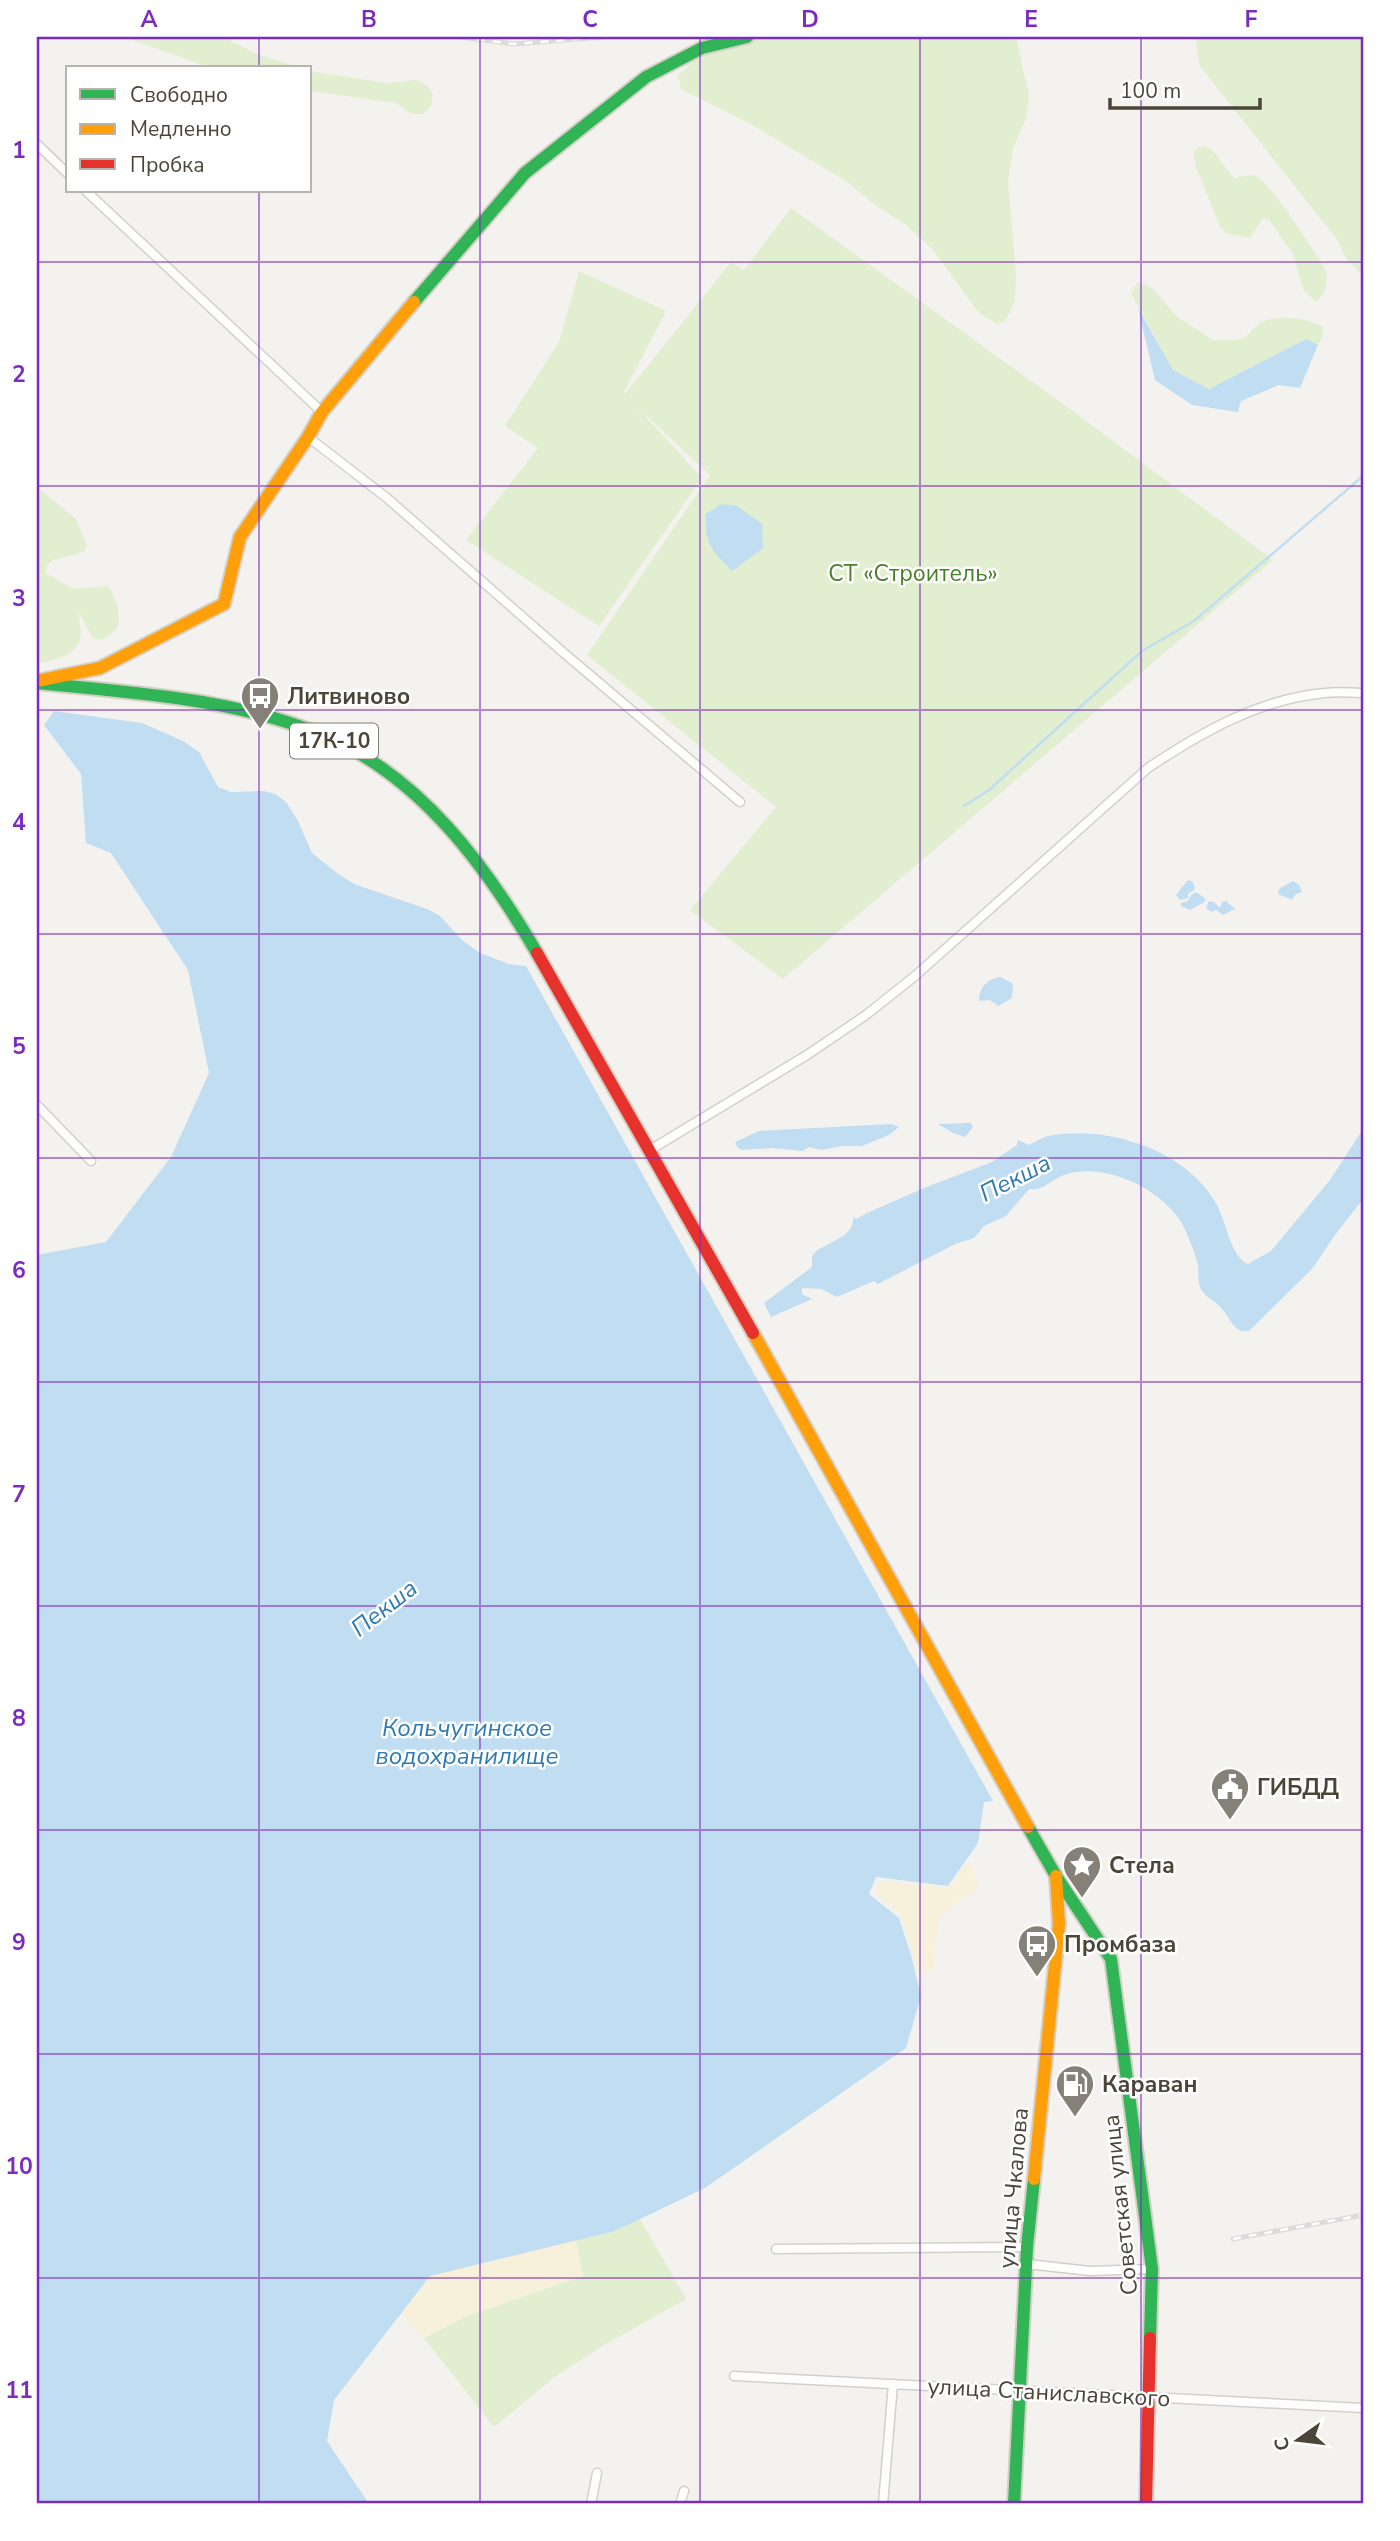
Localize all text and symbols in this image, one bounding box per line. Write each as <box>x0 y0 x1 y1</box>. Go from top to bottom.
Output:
text: A <box>140 4 158 35</box>
text: B <box>361 4 377 35</box>
text: C <box>582 4 598 35</box>
text: D <box>801 4 819 35</box>
text: E <box>1024 4 1038 35</box>
text: F <box>1245 4 1258 35</box>
legend <box>66 66 312 192</box>
scale bar <box>1110 66 1260 110</box>
text: 100 m <box>1120 77 1181 105</box>
text: Свободно <box>130 81 228 109</box>
text: Медленно <box>130 115 232 143</box>
text: 1 <box>12 135 26 166</box>
text: Пробка <box>130 151 204 179</box>
text: 2 <box>12 359 26 390</box>
park label: СТ «Строитель» <box>828 558 998 589</box>
text: 3 <box>12 583 26 614</box>
bus stop icon: Литвиново <box>239 675 281 730</box>
place label: Литвиново <box>287 681 410 712</box>
road number: 17К-10 <box>290 724 378 758</box>
text: 4 <box>12 807 26 838</box>
text: 5 <box>12 1031 26 1062</box>
water label: Пекша <box>974 1147 1056 1209</box>
text: 6 <box>12 1255 26 1286</box>
text: 7 <box>12 1479 26 1510</box>
water label: Пекша <box>344 1572 424 1644</box>
text: 8 <box>12 1703 26 1734</box>
water label: Кольчугинское водохранилище <box>376 1712 558 1772</box>
public building icon: ГИБДД <box>1209 1766 1251 1821</box>
place label: ГИБДД <box>1257 1772 1339 1803</box>
place icon: Стела <box>1061 1844 1103 1899</box>
place label: Стела <box>1109 1850 1175 1881</box>
bus stop icon: Промбаза <box>1016 1923 1058 1978</box>
text: 9 <box>12 1927 26 1958</box>
place label: Промбаза <box>1064 1929 1176 1960</box>
fuel station icon: Караван <box>1054 2063 1096 2118</box>
place label: Караван <box>1102 2069 1197 2100</box>
street label: улица Чкалова <box>991 2106 1036 2270</box>
street label: Советская улица <box>1096 2113 1145 2297</box>
text: 10 <box>5 2151 33 2182</box>
street label: улица Станиславского <box>927 2371 1171 2414</box>
text: 11 <box>5 2375 33 2406</box>
north arrow <box>1264 2404 1334 2474</box>
text: С <box>1268 2434 1297 2453</box>

